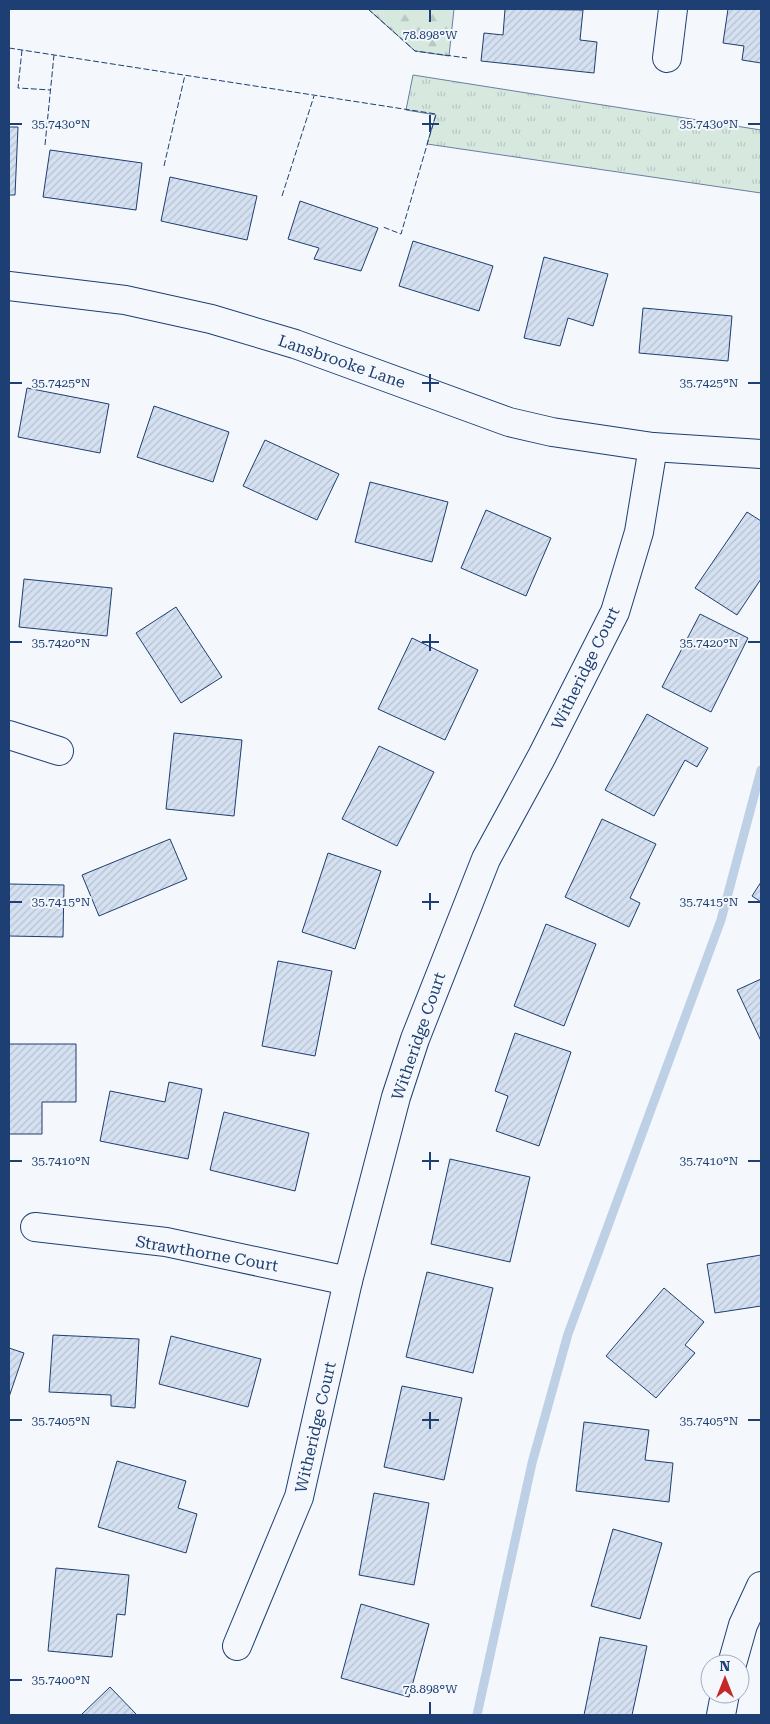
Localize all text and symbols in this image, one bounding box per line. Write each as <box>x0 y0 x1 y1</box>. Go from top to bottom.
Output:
text: 78.898°W <box>403 28 458 42</box>
text: 35.7430°N <box>32 117 91 131</box>
text: 35.7430°N <box>680 117 739 131</box>
street label: Lansbrooke Lane <box>276 331 408 392</box>
text: 35.7425°N <box>32 376 91 390</box>
text: 35.7425°N <box>680 376 739 390</box>
street label: Witheridge Court <box>548 604 623 733</box>
text: 35.7420°N <box>32 636 91 650</box>
text: 35.7420°N <box>680 636 739 650</box>
text: 35.7415°N <box>32 895 91 909</box>
text: 35.7415°N <box>680 895 739 909</box>
street label: Witheridge Court <box>388 970 449 1103</box>
text: 35.7410°N <box>32 1154 91 1168</box>
text: 35.7410°N <box>680 1154 739 1168</box>
street label: Strawthorne Court <box>134 1232 280 1275</box>
street label: Witheridge Court <box>291 1360 340 1495</box>
text: 35.7405°N <box>32 1414 91 1428</box>
text: 35.7405°N <box>680 1414 739 1428</box>
north arrow <box>700 1654 750 1704</box>
text: N <box>720 1658 731 1674</box>
text: 35.7400°N <box>32 1673 91 1687</box>
text: 78.898°W <box>403 1682 458 1696</box>

